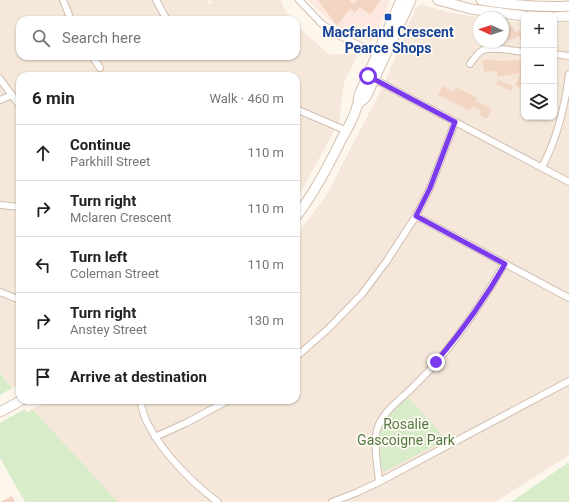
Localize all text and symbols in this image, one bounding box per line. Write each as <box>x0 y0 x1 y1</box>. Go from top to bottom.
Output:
marker: Macfarland Crescent Pearce Shops <box>383 12 393 22</box>
north arrow <box>473 12 509 48</box>
map controls <box>521 12 557 120</box>
button: + <box>521 12 557 48</box>
search box <box>16 16 300 60</box>
place label: Macfarland Crescent Pearce Shops <box>322 24 454 56</box>
icon: search <box>30 27 52 49</box>
text: Search here <box>62 29 141 47</box>
button: − <box>521 48 557 84</box>
route start <box>359 67 377 85</box>
button: layers <box>521 84 557 120</box>
text: 6 min <box>32 88 75 108</box>
text: Walk · 460 m <box>209 91 284 106</box>
text: Continue <box>70 136 131 154</box>
icon: ahead <box>32 142 54 164</box>
text: 110 m <box>247 145 284 160</box>
text: Parkhill Street <box>70 154 150 169</box>
text: Turn right <box>70 192 136 210</box>
icon: right <box>32 198 54 220</box>
text: 110 m <box>247 201 284 216</box>
text: Mclaren Crescent <box>70 210 171 225</box>
text: Turn left <box>70 248 127 266</box>
icon: left <box>32 254 54 276</box>
text: 110 m <box>247 257 284 272</box>
text: Coleman Street <box>70 266 159 281</box>
text: Turn right <box>70 304 136 322</box>
icon: right <box>32 310 54 332</box>
text: 130 m <box>247 313 284 328</box>
text: Anstey Street <box>70 322 147 337</box>
route end <box>427 353 445 371</box>
icon: arrive <box>32 366 54 388</box>
text: Arrive at destination <box>70 368 207 386</box>
park label: Rosalie Gascoigne Park <box>357 416 456 448</box>

